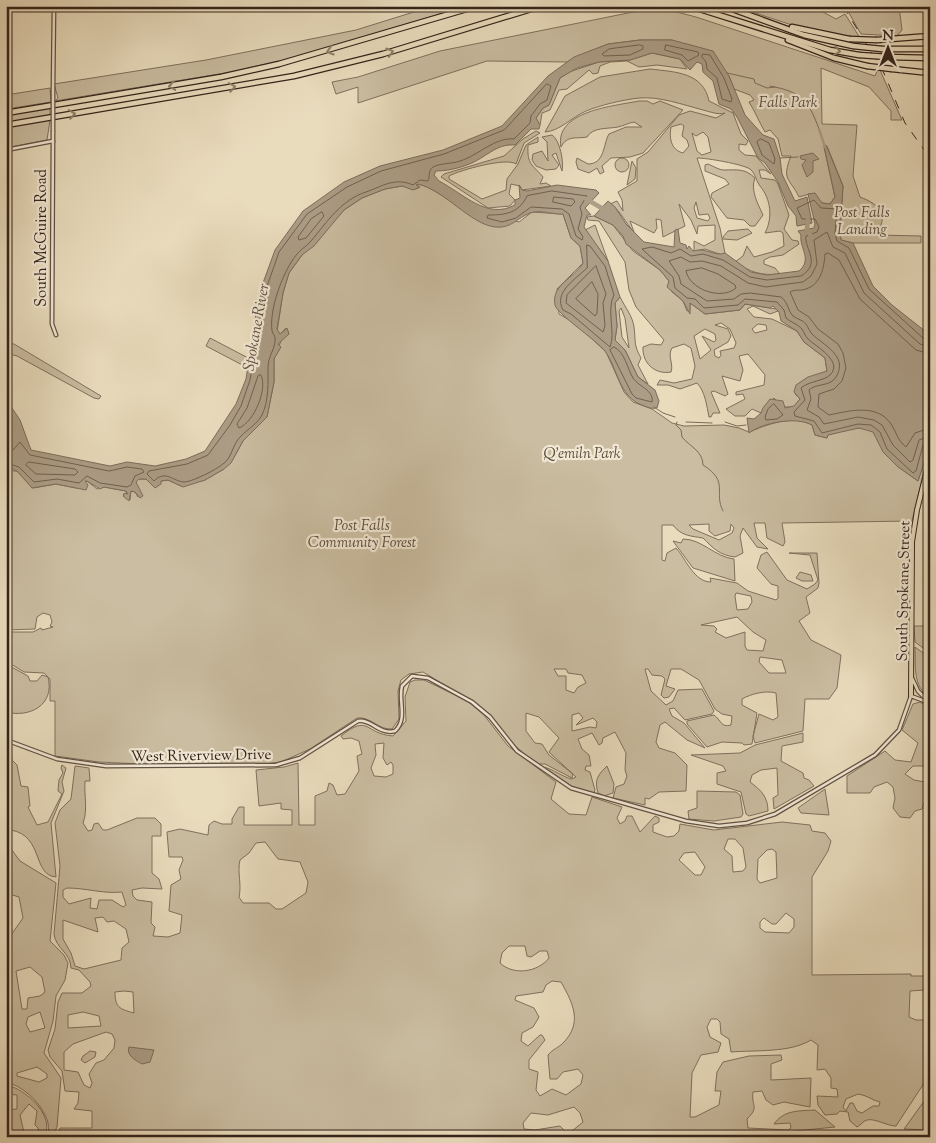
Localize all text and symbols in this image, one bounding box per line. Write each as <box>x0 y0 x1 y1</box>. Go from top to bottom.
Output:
north arrow <box>864 22 914 72</box>
text: N <box>882 27 894 47</box>
one-way arrow <box>832 45 841 56</box>
one-way arrow <box>327 46 335 56</box>
one-way arrow <box>386 48 394 58</box>
one-way arrow <box>167 80 176 90</box>
one-way arrow <box>227 82 236 92</box>
park label: Falls Park <box>759 93 818 114</box>
one-way arrow <box>67 110 76 120</box>
street label: South McGuire Road <box>32 169 53 307</box>
park label: Post Falls Landing <box>834 203 890 241</box>
water label: Spokane River <box>238 281 277 373</box>
park label: Q'emiln Park <box>543 444 621 465</box>
park label: Post Falls Community Forest <box>308 516 417 554</box>
street label: South Spokane Street <box>893 520 916 662</box>
street label: West Riverview Drive <box>131 745 272 768</box>

